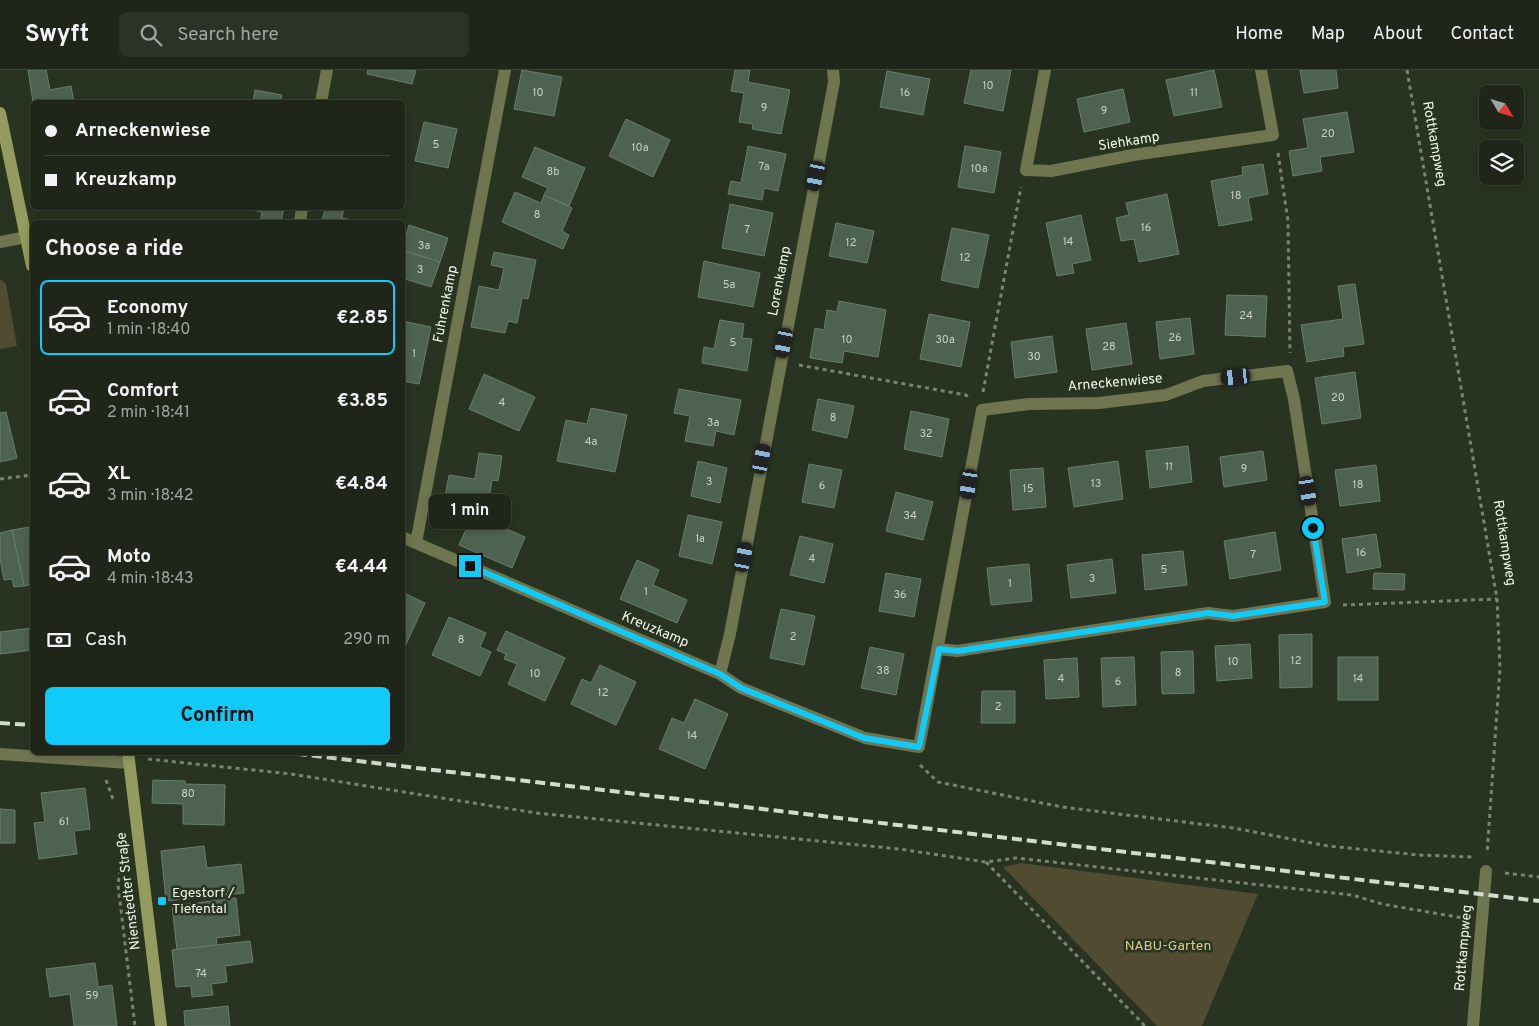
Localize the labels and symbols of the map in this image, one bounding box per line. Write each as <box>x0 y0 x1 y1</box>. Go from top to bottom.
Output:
house number: 10 <box>982 79 994 93</box>
north arrow <box>1479 85 1524 130</box>
house number: 10 <box>532 86 544 100</box>
house number: 16 <box>900 86 910 100</box>
house number: 11 <box>1190 86 1198 100</box>
street label: Rottkampweg <box>1418 100 1450 188</box>
house number: 9 <box>761 101 767 115</box>
house number: 9 <box>1101 104 1107 118</box>
house number: 20 <box>1321 127 1335 141</box>
street label: Siehkamp <box>1097 129 1161 155</box>
house number: 5 <box>433 138 440 152</box>
house number: 10a <box>632 141 649 155</box>
house number: 7a <box>758 160 770 174</box>
car <box>805 160 826 192</box>
house number: 10a <box>971 162 988 176</box>
house number: 8b <box>547 165 559 179</box>
house number: 18 <box>1231 189 1241 203</box>
house number: 8 <box>534 208 540 222</box>
house number: 16 <box>1141 221 1151 235</box>
house number: 7 <box>744 223 750 237</box>
house number: 14 <box>1063 235 1074 249</box>
house number: 12 <box>846 236 856 250</box>
house number: 3a <box>418 239 430 253</box>
street label: Lorenkamp <box>765 245 795 317</box>
house number: 12 <box>960 251 970 265</box>
house number: 3 <box>417 263 423 277</box>
street label: Fuhrenkamp <box>430 264 462 344</box>
house number: 5a <box>723 278 736 292</box>
house number: 24 <box>1239 309 1253 323</box>
car <box>773 327 794 359</box>
house number: 26 <box>1168 331 1182 345</box>
house number: 10 <box>841 333 853 347</box>
house number: 30a <box>935 333 955 347</box>
house number: 5 <box>730 336 737 350</box>
house number: 28 <box>1102 340 1116 354</box>
house number: 1 <box>412 347 416 361</box>
house number: 30 <box>1027 350 1041 364</box>
car <box>1220 368 1251 386</box>
street label: Arneckenwiese <box>1067 370 1163 396</box>
house number: 20 <box>1331 391 1345 405</box>
house number: 4 <box>499 396 506 410</box>
house number: 8 <box>830 411 836 425</box>
house number: 3a <box>707 416 719 430</box>
house number: 32 <box>919 427 933 441</box>
house number: 4a <box>585 435 598 449</box>
car <box>751 443 772 475</box>
house number: 11 <box>1165 460 1173 474</box>
house number: 9 <box>1241 462 1247 476</box>
car <box>959 468 978 500</box>
house number: 3 <box>706 475 712 489</box>
car <box>1298 475 1317 507</box>
house number: 13 <box>1091 477 1101 491</box>
house number: 18 <box>1353 478 1363 492</box>
house number: 6 <box>819 479 825 493</box>
house number: 15 <box>1023 482 1034 496</box>
callout: 1 min <box>429 494 511 528</box>
street label: Rottkampweg <box>1489 499 1519 587</box>
house number: 34 <box>903 509 917 523</box>
route start <box>1302 517 1324 539</box>
house number: 1a <box>695 532 705 546</box>
car <box>733 541 754 573</box>
house number: 16 <box>1356 546 1366 560</box>
house number: 7 <box>1250 548 1256 562</box>
house number: 4 <box>809 552 816 566</box>
route end <box>459 555 481 577</box>
house number: 5 <box>1161 563 1168 577</box>
house number: 3 <box>1089 572 1095 586</box>
house number: 1 <box>1008 577 1012 591</box>
house number: 1 <box>644 585 648 599</box>
house number: 36 <box>893 588 907 602</box>
street label: Kreuzkamp <box>619 608 691 652</box>
house number: 2 <box>790 630 796 644</box>
house number: 8 <box>458 633 464 647</box>
house number: 12 <box>1291 654 1301 668</box>
house number: 10 <box>1227 655 1239 669</box>
house number: 38 <box>876 664 890 678</box>
house number: 8 <box>1175 666 1181 680</box>
house number: 10 <box>529 667 541 681</box>
house number: 4 <box>1058 672 1065 686</box>
house number: 14 <box>1353 672 1364 686</box>
house number: 6 <box>1115 675 1121 689</box>
house number: 12 <box>598 686 608 700</box>
house number: 2 <box>995 700 1001 714</box>
house number: 14 <box>687 729 698 743</box>
house number: 80 <box>181 787 195 801</box>
house number: 61 <box>59 815 69 829</box>
street label: Nienstedter Straße <box>113 831 145 951</box>
place label: Egestorf / Tiefental <box>172 885 235 918</box>
marker: Egestorf / Tiefental <box>156 895 168 907</box>
street label: Rottkampweg <box>1452 904 1476 992</box>
park label: NABU-Garten <box>1125 938 1211 955</box>
house number: 74 <box>195 967 207 981</box>
house number: 59 <box>85 989 99 1003</box>

